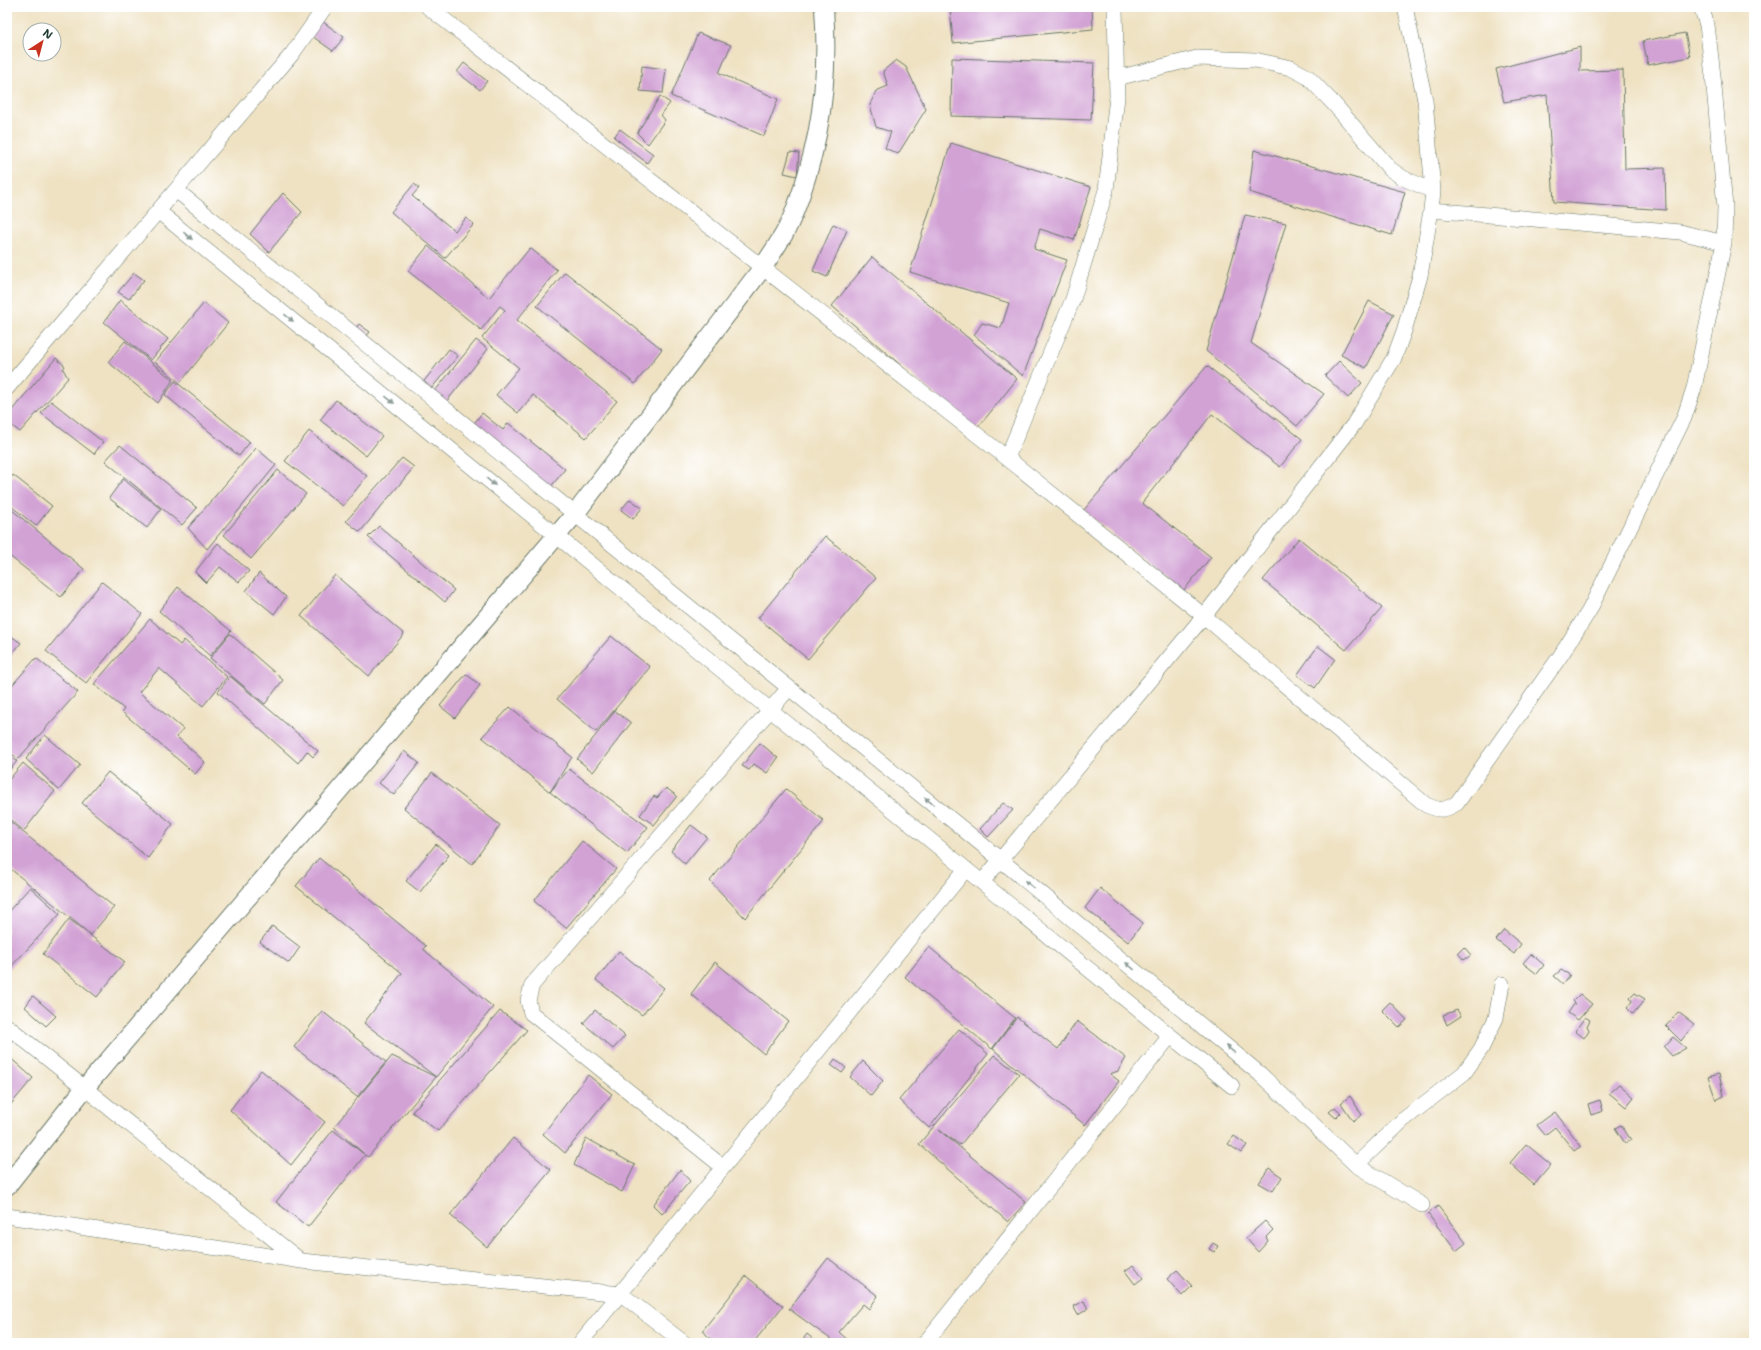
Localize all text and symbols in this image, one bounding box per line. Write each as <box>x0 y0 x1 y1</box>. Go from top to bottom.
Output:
north arrow <box>22 22 62 62</box>
text: N <box>40 26 56 43</box>
one-way arrow <box>183 231 194 240</box>
one-way arrow <box>284 313 295 322</box>
one-way arrow <box>385 395 395 404</box>
one-way arrow <box>485 477 496 486</box>
one-way arrow <box>923 797 934 806</box>
one-way arrow <box>1024 879 1035 888</box>
one-way arrow <box>1124 962 1135 971</box>
one-way arrow <box>1225 1044 1235 1053</box>

